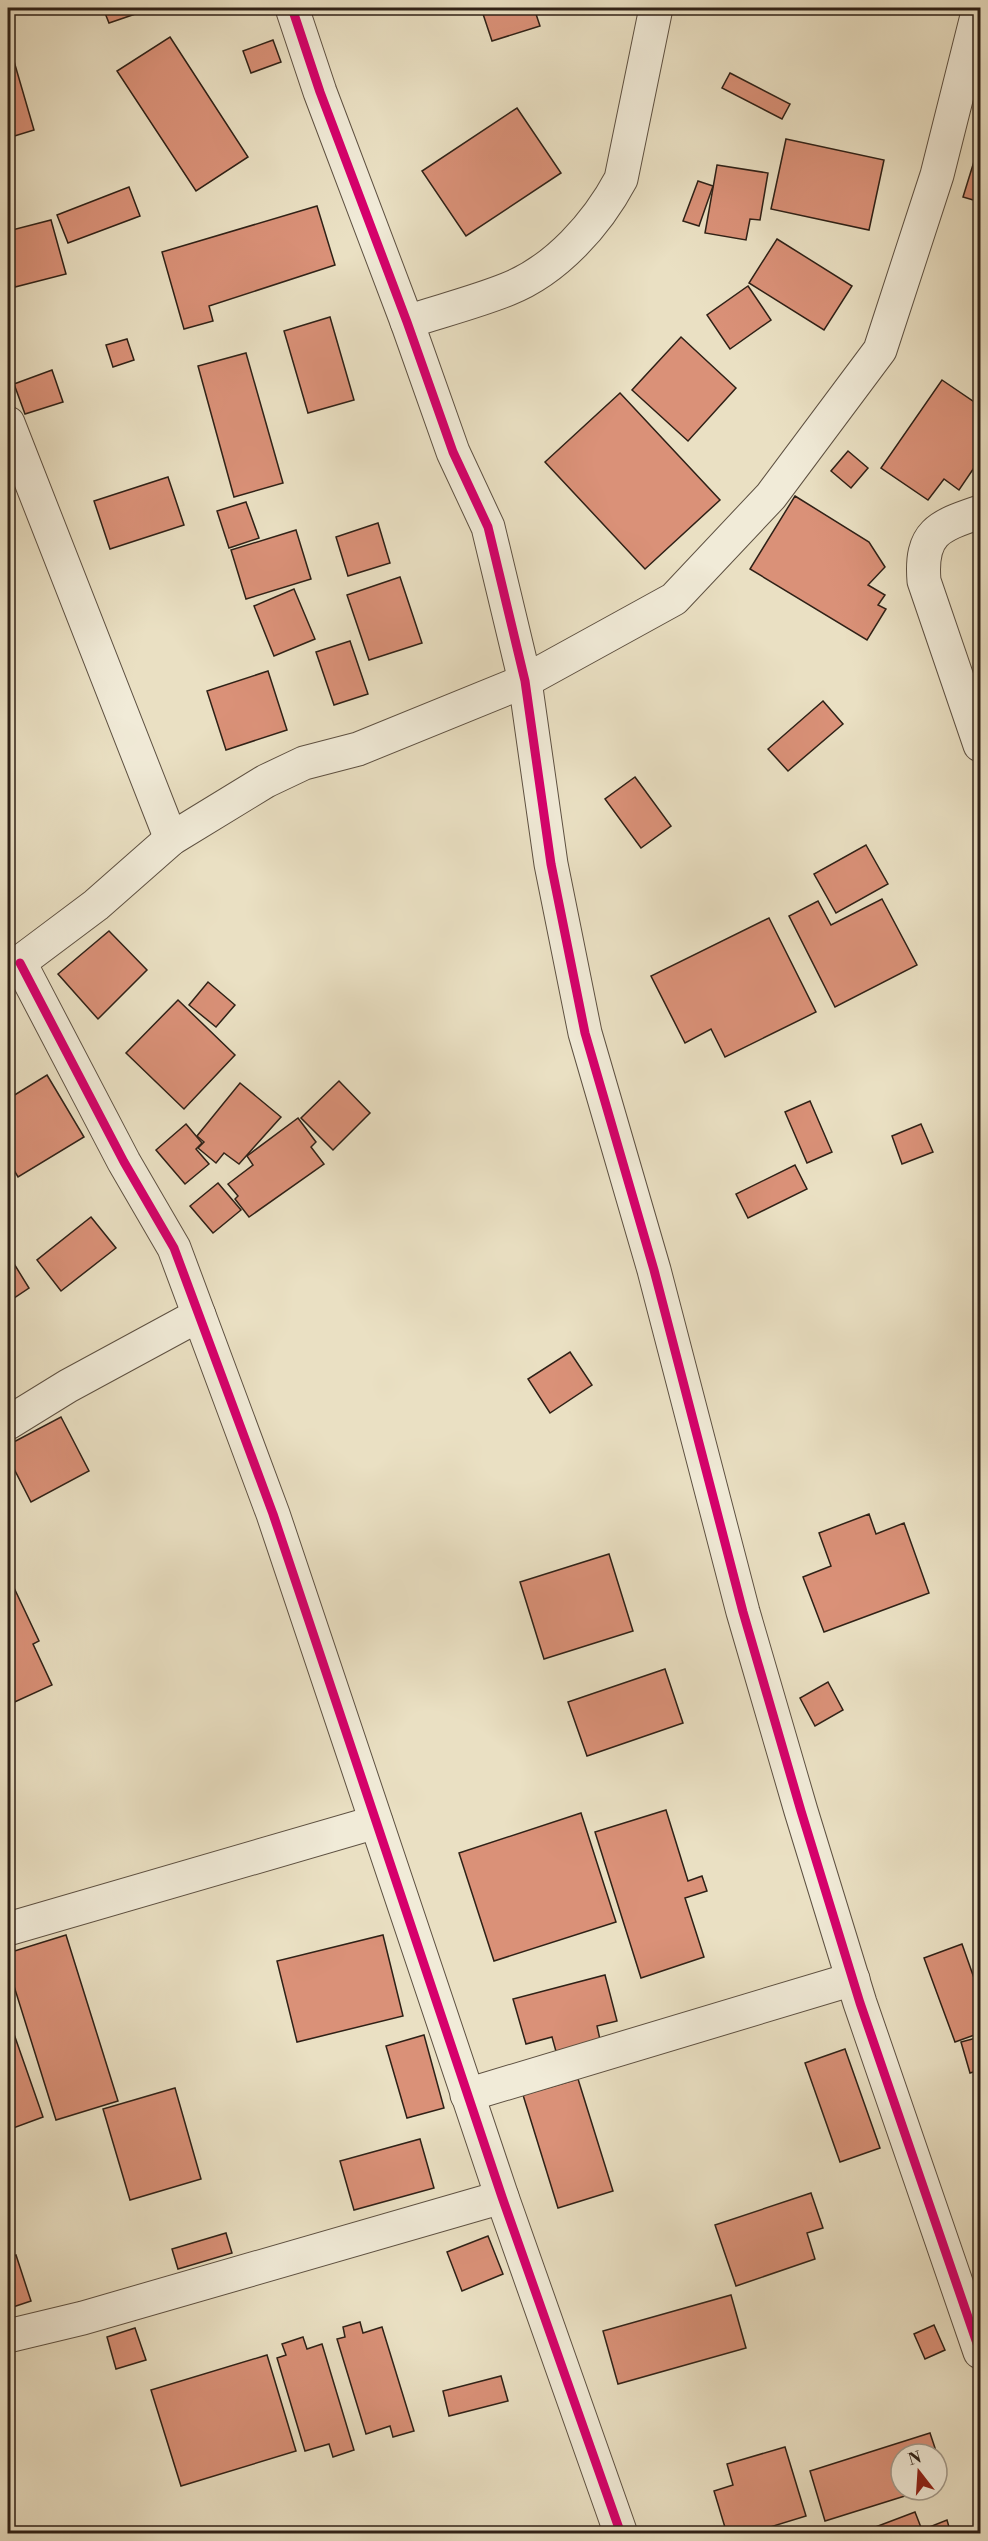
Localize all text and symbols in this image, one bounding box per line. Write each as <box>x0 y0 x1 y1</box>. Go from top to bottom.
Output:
north arrow <box>889 2442 949 2502</box>
text: N <box>906 2447 924 2470</box>

